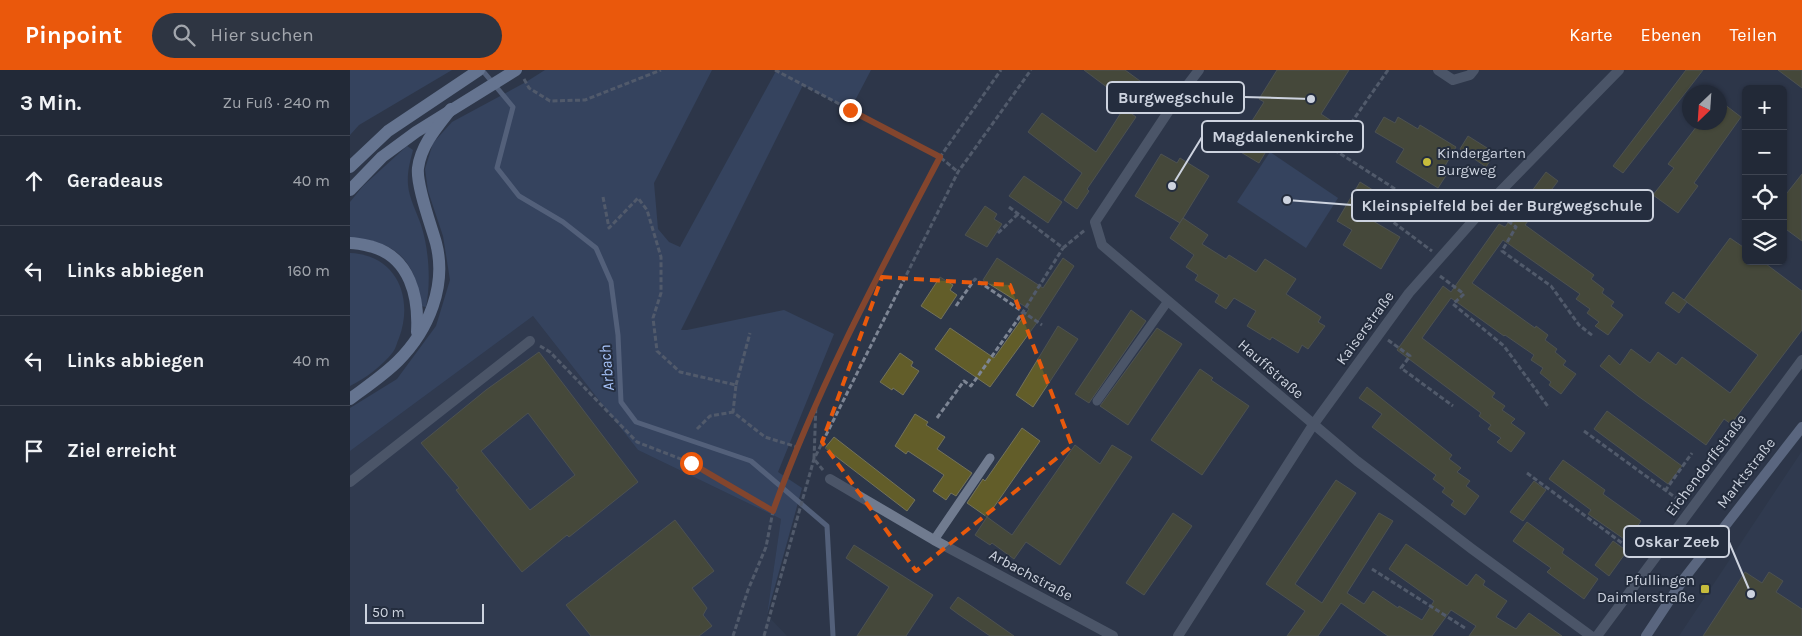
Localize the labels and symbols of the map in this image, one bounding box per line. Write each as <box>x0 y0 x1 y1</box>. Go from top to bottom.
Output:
callout: Burgwegschule <box>1107 82 1244 113</box>
north arrow <box>1682 85 1727 130</box>
text: Burgwegschule <box>1118 88 1234 107</box>
route end <box>839 99 862 122</box>
callout: Magdalenenkirche <box>1202 121 1363 152</box>
text: Magdalenenkirche <box>1212 127 1354 146</box>
place label: Kindergarten Burgweg <box>1437 144 1526 179</box>
marker: Kindergarten Burgweg <box>1421 156 1433 168</box>
callout: Kleinspielfeld bei der Burgwegschule <box>1352 190 1653 221</box>
text: Kleinspielfeld bei der Burgwegschule <box>1361 196 1643 215</box>
street label: Kaiserstraße <box>1332 288 1398 368</box>
street label: Hauffstraße <box>1234 336 1308 402</box>
water label: Arbach <box>595 344 618 392</box>
street label: Eichendorffstraße <box>1662 410 1750 520</box>
street label: Marktstraße <box>1713 434 1779 512</box>
route start <box>680 452 703 475</box>
callout: Oskar Zeeb <box>1624 526 1729 557</box>
text: Oskar Zeeb <box>1634 532 1720 551</box>
street label: Arbachstraße <box>986 545 1076 605</box>
place label: Pfullingen Daimlerstraße <box>1597 571 1695 606</box>
marker: Pfullingen Daimlerstraße <box>1699 583 1711 595</box>
scale bar <box>365 601 484 624</box>

